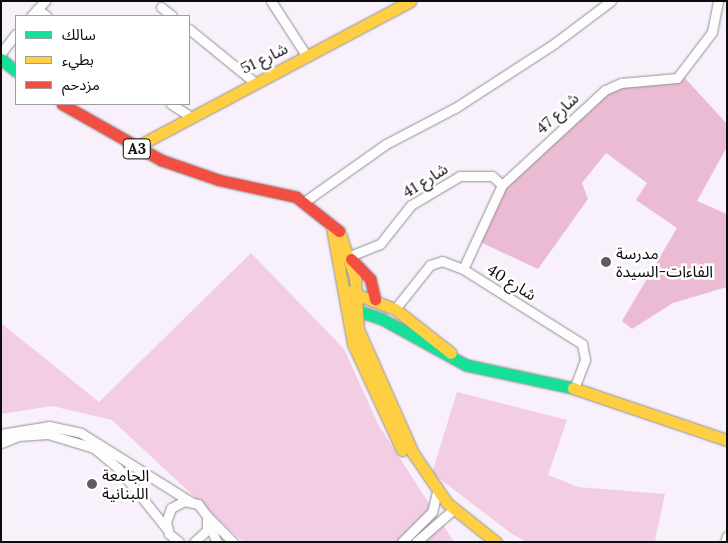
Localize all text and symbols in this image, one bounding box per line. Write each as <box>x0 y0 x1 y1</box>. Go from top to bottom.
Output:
legend <box>15 15 190 105</box>
text: سالك <box>62 25 96 44</box>
street label: شارع 51 <box>237 38 291 78</box>
text: بطيء <box>62 50 94 69</box>
text: مزدحم <box>62 75 100 94</box>
street label: شارع 47 <box>532 88 582 138</box>
road number: A3 <box>122 136 152 162</box>
street label: شارع 41 <box>399 159 451 201</box>
place label: مدرسة الفاءات-السيدة <box>616 243 713 281</box>
marker: مدرسة الفاءات-السيدة <box>600 256 612 268</box>
street label: شارع 40 <box>484 260 540 304</box>
place label: الجامعة اللبنانية <box>102 465 149 503</box>
marker: الجامعة اللبنانية <box>86 478 98 490</box>

